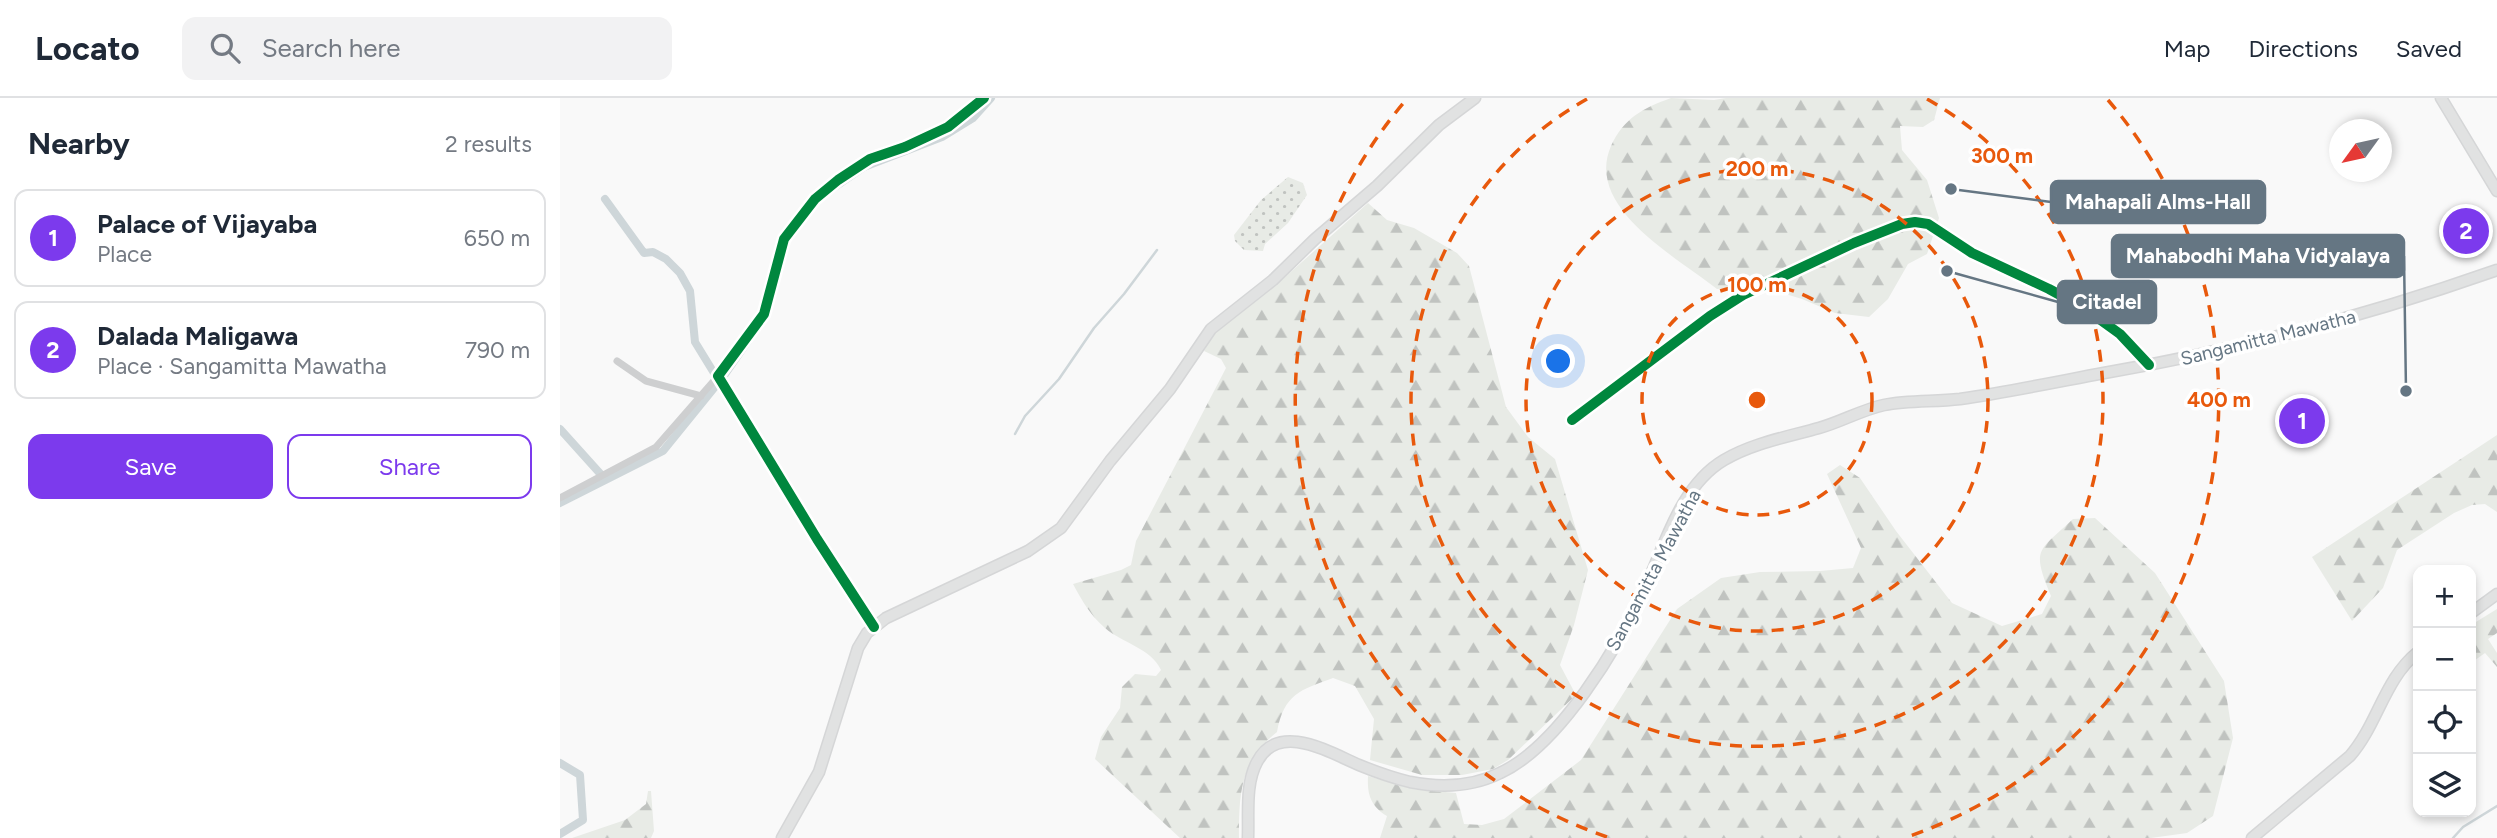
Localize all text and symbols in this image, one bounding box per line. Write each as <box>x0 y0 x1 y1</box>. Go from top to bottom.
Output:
search box <box>182 17 672 80</box>
text: Locato <box>35 29 140 68</box>
icon: search <box>206 29 244 67</box>
text: Search here <box>262 32 401 64</box>
text: Map <box>2164 34 2210 63</box>
text: Directions <box>2248 34 2358 63</box>
text: Saved <box>2396 34 2462 63</box>
north arrow <box>2329 119 2392 182</box>
text: Nearby <box>28 125 130 162</box>
text: 2 results <box>445 130 532 158</box>
text: 300 m <box>1971 143 2033 168</box>
text: 200 m <box>1726 156 1788 181</box>
callout: Mahapali Alms-Hall <box>2051 181 2265 223</box>
text: Mahapali Alms-Hall <box>2065 189 2251 214</box>
pin: 2 <box>2443 205 2489 257</box>
text: Palace of Vijayaba <box>97 208 317 240</box>
text: 1 <box>48 224 58 252</box>
text: 650 m <box>464 224 530 252</box>
callout: Mahabodhi Maha Vidyalaya <box>2112 235 2404 277</box>
text: Place <box>97 240 152 268</box>
text: Mahabodhi Maha Vidyalaya <box>2126 243 2390 268</box>
text: 100 m <box>1727 272 1787 297</box>
callout: Citadel <box>2058 281 2156 323</box>
text: Citadel <box>2072 289 2142 314</box>
street label: Sangamitta Mawatha <box>2178 305 2358 370</box>
text: Dalada Maligawa <box>97 320 298 352</box>
text: 2 <box>46 336 60 364</box>
text: 790 m <box>465 336 530 364</box>
your location <box>1541 344 1575 378</box>
text: Place · Sangamitta Mawatha <box>97 352 387 380</box>
text: 400 m <box>2187 387 2251 412</box>
centre of rings <box>1745 388 1769 412</box>
pin: 1 <box>2279 395 2325 447</box>
button: Save <box>28 434 273 499</box>
button: Share <box>287 434 532 499</box>
street label: Sangamitta Mawatha <box>1601 486 1706 655</box>
map controls <box>2413 565 2476 817</box>
button: + <box>2413 565 2476 628</box>
button: − <box>2413 628 2476 691</box>
button: locate <box>2413 691 2476 754</box>
button: layers <box>2413 754 2476 817</box>

